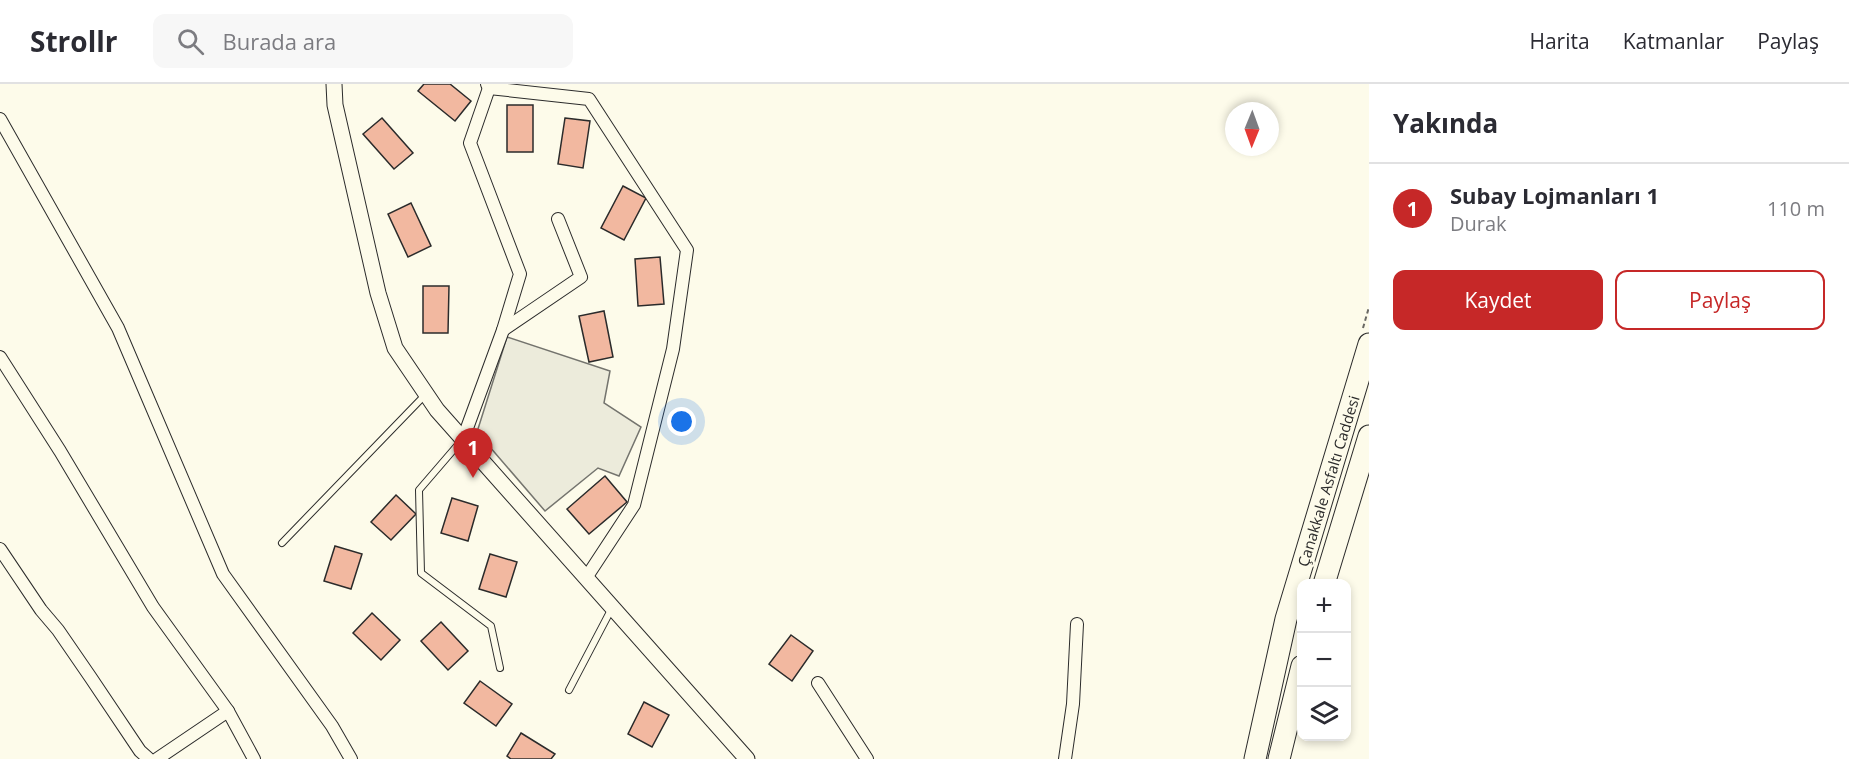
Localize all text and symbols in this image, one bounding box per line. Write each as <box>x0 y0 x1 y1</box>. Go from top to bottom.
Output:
search box <box>153 14 573 68</box>
text: Strollr <box>30 22 117 60</box>
icon: search <box>174 25 207 58</box>
text: Burada ara <box>222 26 336 56</box>
text: Harita <box>1529 27 1590 55</box>
text: Katmanlar <box>1623 27 1724 55</box>
text: Paylaş <box>1757 27 1819 55</box>
north arrow <box>1225 102 1279 156</box>
text: Yakında <box>1393 105 1498 141</box>
text: Subay Lojmanları 1 <box>1450 180 1659 210</box>
text: 1 <box>1407 195 1418 222</box>
text: 110 m <box>1767 195 1825 222</box>
text: Durak <box>1450 210 1507 237</box>
button: Kaydet <box>1393 270 1603 330</box>
button: Paylaş <box>1615 270 1825 330</box>
street label: Çanakkale Asfaltı Caddesi <box>1292 393 1364 569</box>
your location <box>667 407 696 436</box>
pin: 1 <box>454 428 492 478</box>
map controls <box>1297 579 1351 741</box>
button: + <box>1297 579 1351 633</box>
button: − <box>1297 633 1351 687</box>
button: layers <box>1297 687 1351 741</box>

